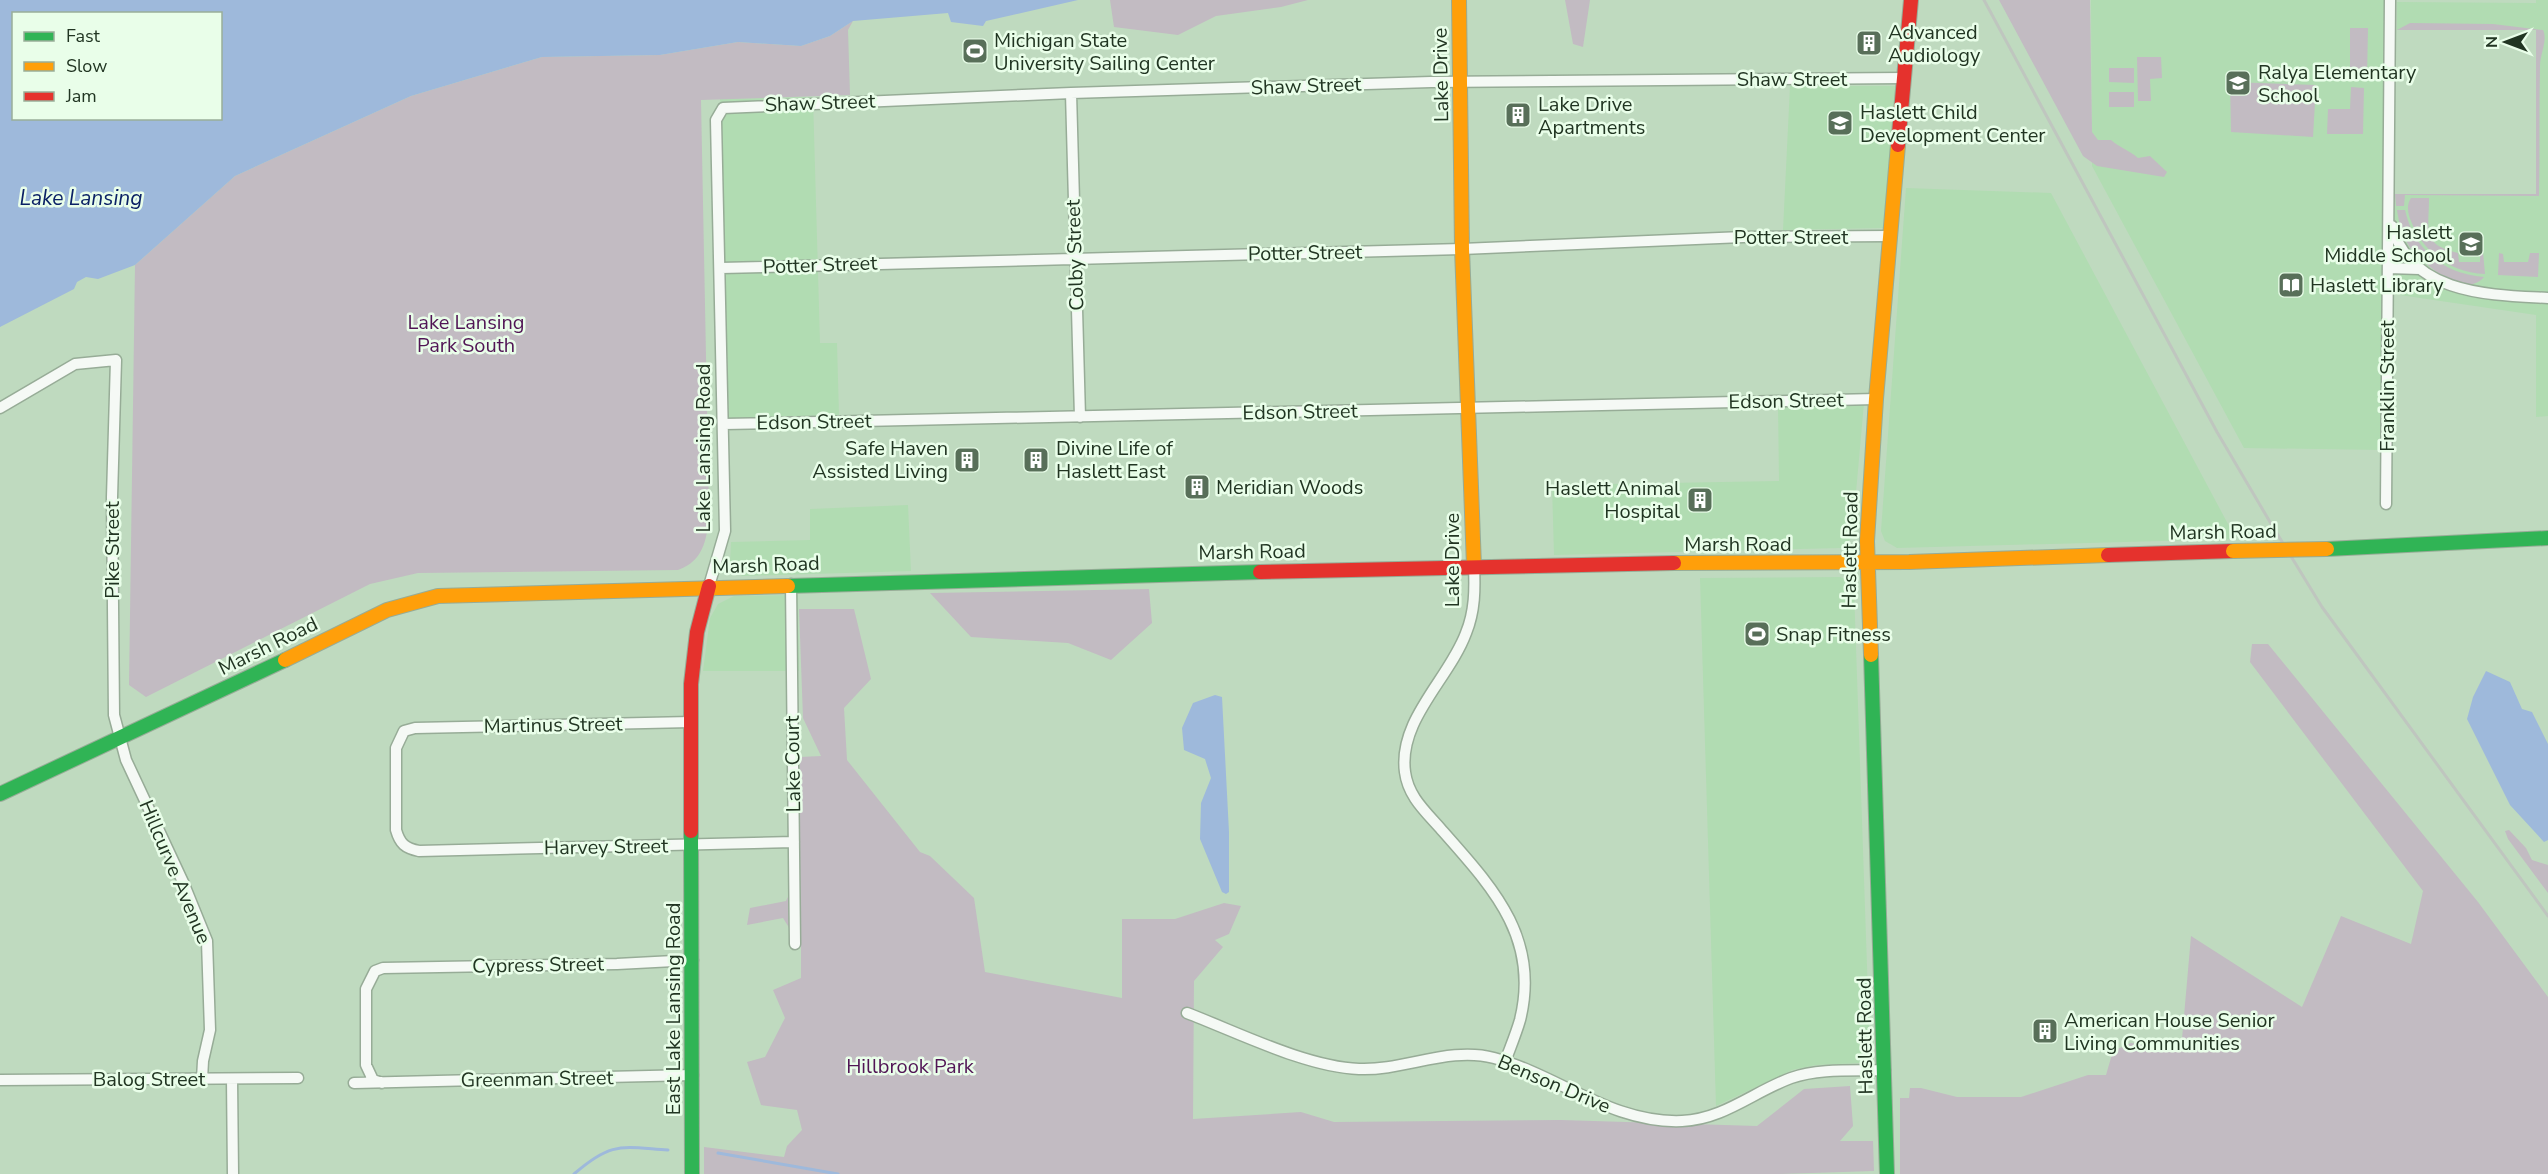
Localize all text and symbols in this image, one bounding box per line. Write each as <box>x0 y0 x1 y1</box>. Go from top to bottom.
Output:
legend <box>12 12 222 120</box>
north arrow <box>2476 12 2536 72</box>
place label: Advanced Audiology <box>1888 19 1981 69</box>
text: Fast <box>66 24 101 48</box>
place label: Michigan State University Sailing Center <box>994 27 1215 77</box>
street label: Lake Drive <box>1427 28 1455 122</box>
building icon: Advanced Audiology <box>1854 28 1884 58</box>
sports icon: Michigan State University Sailing Center <box>960 36 990 66</box>
text: N <box>2481 36 2503 48</box>
text: Slow <box>66 54 107 78</box>
place label: Ralya Elementary School <box>2258 59 2417 109</box>
street label: Shaw Street <box>1737 66 1848 93</box>
school or university icon: Ralya Elementary School <box>2223 68 2253 98</box>
street label: Shaw Street <box>1250 71 1363 101</box>
text: Jam <box>65 84 97 108</box>
street label: Shaw Street <box>764 88 877 118</box>
place label: Lake Drive Apartments <box>1538 91 1645 141</box>
place label: Haslett Child Development Center <box>1860 99 2045 149</box>
building icon: Lake Drive Apartments <box>1503 100 1533 130</box>
school or university icon: Haslett Child Development Center <box>1825 108 1855 138</box>
water label: Lake Lansing <box>19 184 143 212</box>
street label: Colby Street <box>1060 198 1090 311</box>
place label: Haslett Middle School <box>2324 219 2453 269</box>
street label: Potter Street <box>1734 224 1849 251</box>
school or university icon: Haslett Middle School <box>2456 229 2486 259</box>
street label: Potter Street <box>1248 238 1363 267</box>
street label: Potter Street <box>762 249 879 280</box>
library icon: Haslett Library <box>2276 270 2306 300</box>
place label: Haslett Library <box>2310 272 2444 299</box>
park label: Lake Lansing Park South <box>407 309 525 359</box>
street label: Franklin Street <box>2374 319 2401 452</box>
street label: Lake Lansing Road <box>690 364 717 532</box>
street label: Edson Street <box>1728 386 1845 416</box>
street label: Edson Street <box>1242 397 1359 427</box>
street label: Edson Street <box>756 407 873 437</box>
place label: Safe Haven Assisted Living <box>812 435 948 485</box>
place label: Divine Life of Haslett East <box>1056 435 1173 485</box>
building icon: Safe Haven Assisted Living <box>952 445 982 475</box>
building icon: Divine Life of Haslett East <box>1021 445 1051 475</box>
building icon: Meridian Woods <box>1182 472 1212 502</box>
place label: Meridian Woods <box>1216 474 1363 501</box>
place label: Haslett Animal Hospital <box>1545 475 1680 525</box>
building icon: Haslett Animal Hospital <box>1685 485 1715 515</box>
street label: Haslett Road <box>1835 491 1865 609</box>
street label: Pike Street <box>99 500 126 599</box>
street label: Lake Drive <box>1439 513 1466 607</box>
street label: Marsh Road <box>2169 518 2277 546</box>
street label: Marsh Road <box>1684 531 1792 558</box>
street label: Marsh Road <box>1198 538 1306 566</box>
street label: Marsh Road <box>712 550 820 580</box>
street label: Marsh Road <box>214 610 322 682</box>
sports icon: Snap Fitness <box>1742 619 1772 649</box>
place label: Snap Fitness <box>1776 621 1891 648</box>
street label: Martinus Street <box>483 710 624 740</box>
street label: Lake Court <box>779 714 807 813</box>
street label: Hillcurve Avenue <box>133 796 217 948</box>
street label: Harvey Street <box>544 832 669 862</box>
street label: East Lake Lansing Road <box>660 903 687 1115</box>
street label: Cypress Street <box>472 950 605 980</box>
street label: Haslett Road <box>1850 977 1880 1095</box>
place label: American House Senior Living Communities <box>2064 1007 2275 1057</box>
building icon: American House Senior Living Communities <box>2030 1016 2060 1046</box>
street label: Benson Drive <box>1493 1048 1615 1120</box>
park label: Hillbrook Park <box>846 1053 975 1080</box>
street label: Greenman Street <box>460 1064 615 1094</box>
street label: Balog Street <box>93 1066 206 1093</box>

